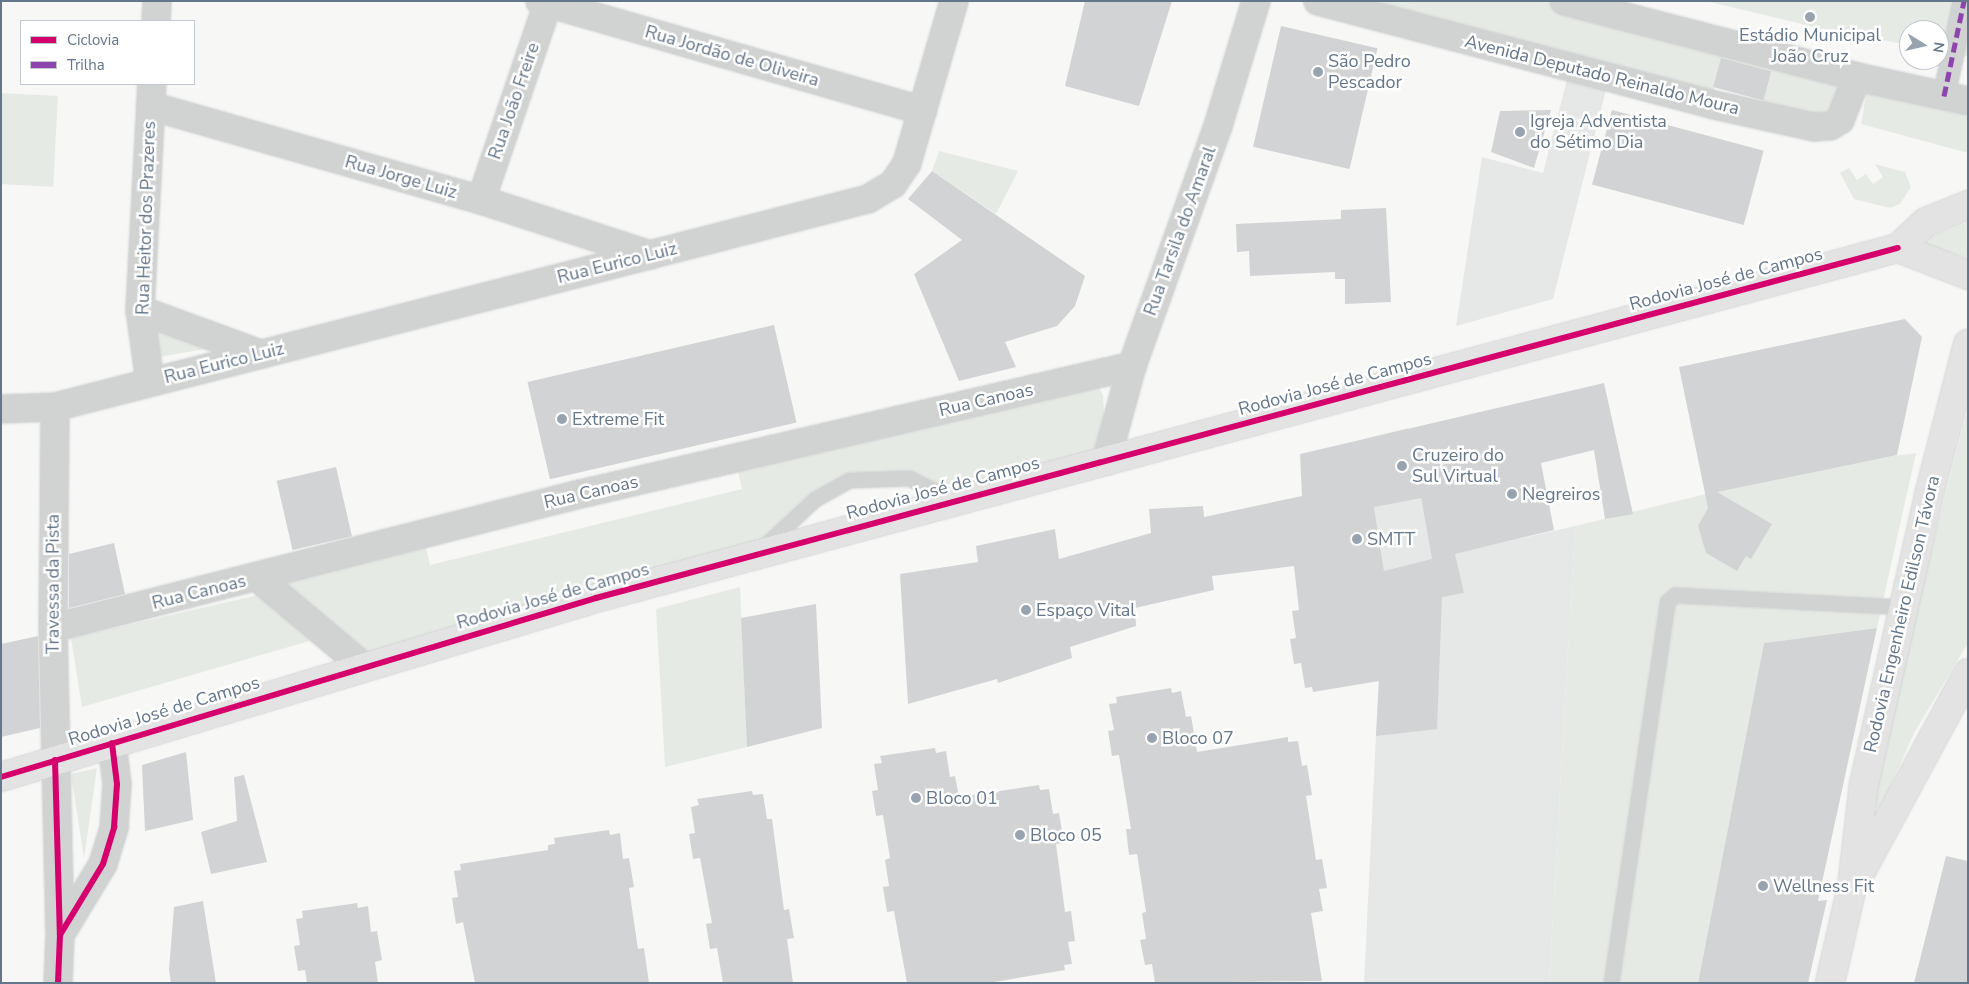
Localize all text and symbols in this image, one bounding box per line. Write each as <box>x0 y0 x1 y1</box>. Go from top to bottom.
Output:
marker: Estádio Municipal João Cruz <box>1804 11 1816 23</box>
legend <box>20 20 195 85</box>
north arrow <box>1899 20 1949 70</box>
street label: Rua Jordão de Oliveira <box>643 21 821 91</box>
place label: Estádio Municipal João Cruz <box>1739 25 1881 68</box>
text: Ciclovia <box>67 30 119 50</box>
street label: Avenida Deputado Reinaldo Moura <box>1463 30 1741 120</box>
street label: Rua João Freire <box>484 40 544 162</box>
text: N <box>1928 41 1949 54</box>
place label: São Pedro Pescador <box>1328 51 1411 94</box>
text: Trilha <box>67 55 105 75</box>
marker: São Pedro Pescador <box>1312 66 1324 78</box>
place label: Igreja Adventista do Sétimo Dia <box>1530 111 1667 154</box>
street label: Rua Heitor dos Prazeres <box>132 121 160 315</box>
marker: Igreja Adventista do Sétimo Dia <box>1514 126 1526 138</box>
street label: Rua Tarsila do Amaral <box>1139 143 1221 319</box>
street label: Rua Jorge Luiz <box>343 151 459 203</box>
street label: Rua Eurico Luiz <box>555 238 679 288</box>
street label: Rodovia José de Campos <box>1627 243 1825 315</box>
street label: Rua Eurico Luiz <box>162 338 286 388</box>
street label: Rodovia José de Campos <box>1236 348 1434 420</box>
street label: Rua Canoas <box>937 379 1035 421</box>
place label: Extreme Fit <box>572 408 664 430</box>
marker: Extreme Fit <box>556 413 568 425</box>
place label: Cruzeiro do Sul Virtual <box>1412 445 1504 488</box>
street label: Rodovia José de Campos <box>844 452 1042 524</box>
marker: Cruzeiro do Sul Virtual <box>1396 460 1408 472</box>
street label: Rua Canoas <box>542 471 640 513</box>
street label: Rodovia Engenheiro Edilson Távora <box>1860 473 1944 755</box>
place label: Negreiros <box>1522 483 1601 505</box>
marker: Negreiros <box>1506 488 1518 500</box>
street label: Travessa da Pista <box>42 514 64 654</box>
place label: SMTT <box>1367 528 1415 550</box>
marker: SMTT <box>1351 533 1363 545</box>
street label: Rodovia José de Campos <box>454 558 652 634</box>
street label: Rua Canoas <box>150 570 248 614</box>
place label: Espaço Vital <box>1036 599 1136 621</box>
marker: Espaço Vital <box>1020 604 1032 616</box>
street label: Rodovia José de Campos <box>66 672 262 750</box>
place label: Bloco 07 <box>1162 727 1234 749</box>
marker: Bloco 07 <box>1146 732 1158 744</box>
place label: Bloco 01 <box>926 787 998 809</box>
marker: Bloco 01 <box>910 792 922 804</box>
place label: Bloco 05 <box>1030 824 1102 846</box>
marker: Bloco 05 <box>1014 829 1026 841</box>
place label: Wellness Fit <box>1773 875 1874 897</box>
marker: Wellness Fit <box>1757 880 1769 892</box>

